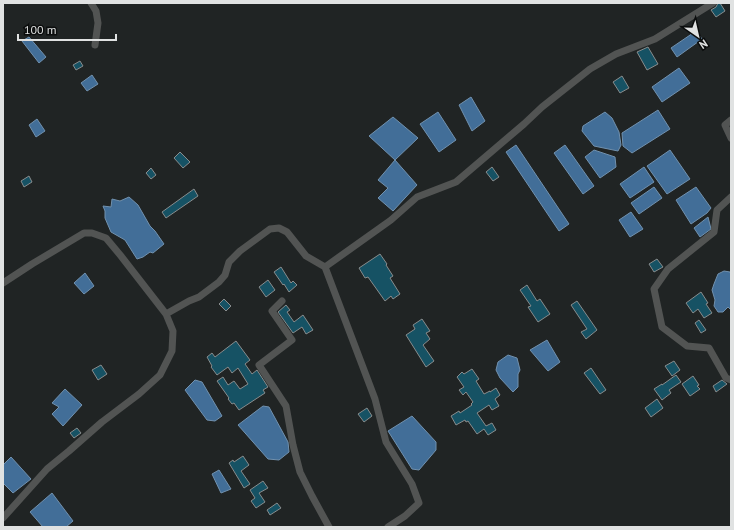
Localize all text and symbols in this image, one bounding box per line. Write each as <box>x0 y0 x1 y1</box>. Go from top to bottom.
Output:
scale bar <box>18 16 116 42</box>
north arrow <box>678 16 718 56</box>
text: 100 m <box>24 22 57 37</box>
text: N <box>697 36 711 52</box>

